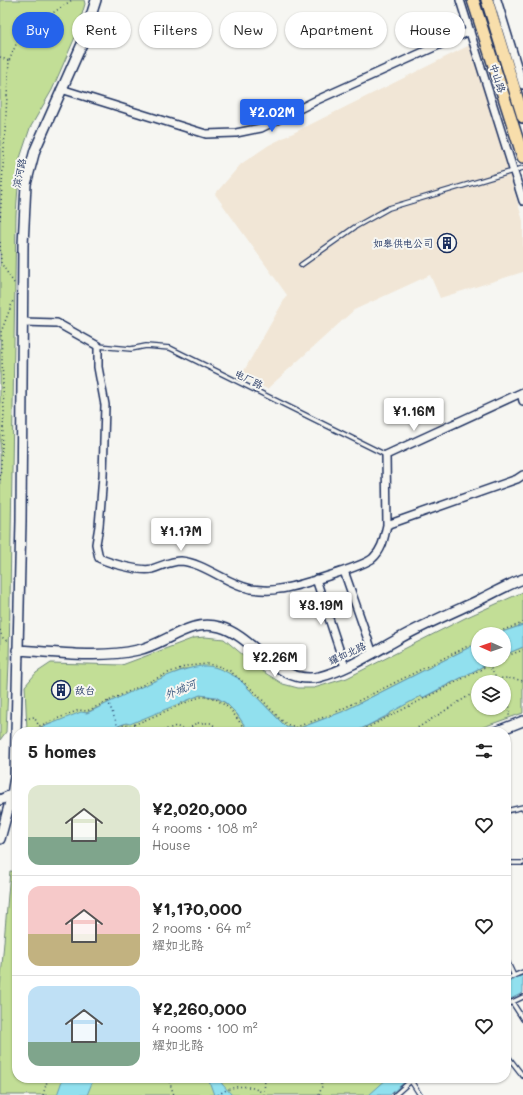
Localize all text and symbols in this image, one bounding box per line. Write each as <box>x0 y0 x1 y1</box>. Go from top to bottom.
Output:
chip: Buy <box>12 12 64 48</box>
chip: Rent <box>72 12 131 48</box>
chip: Filters <box>139 12 212 48</box>
chip: New <box>220 12 277 48</box>
chip: Apartment <box>285 12 387 48</box>
chip: House <box>395 12 465 48</box>
street label: 中山路 <box>487 62 509 94</box>
pin: ¥2.02M <box>239 99 305 133</box>
text: ¥2.02M <box>249 103 295 120</box>
street label: 滨河路 <box>9 157 29 189</box>
building icon: 如皋供电公司 <box>436 232 458 254</box>
place label: 如皋供电公司 <box>373 236 433 250</box>
street label: 电厂路 <box>232 366 266 392</box>
pin: ¥1.16M <box>381 398 447 432</box>
text: ¥1.16M <box>393 402 435 419</box>
pin: ¥1.17M <box>148 518 214 552</box>
text: ¥1.17M <box>160 522 202 539</box>
pin: ¥3.19M <box>288 592 354 626</box>
text: ¥3.19M <box>299 596 343 613</box>
north arrow <box>471 627 511 667</box>
map controls <box>471 627 511 715</box>
street label: 耀如北路 <box>326 638 368 668</box>
pin: ¥2.26M <box>242 644 308 678</box>
text: ¥2.26M <box>252 648 298 665</box>
water label: 外城河 <box>162 675 200 702</box>
button: layers <box>471 675 511 715</box>
building icon: 敌台 <box>50 679 72 701</box>
place label: 敌台 <box>75 683 95 697</box>
text: 5 homes <box>28 740 96 762</box>
icon: filters <box>473 740 495 762</box>
text: ¥2,020,000 <box>152 797 247 819</box>
icon: home <box>60 801 108 849</box>
icon: heart <box>473 814 495 836</box>
text: 4 rooms · 108 m² <box>152 819 258 836</box>
text: House <box>152 836 190 853</box>
text: ¥1,170,000 <box>152 897 242 919</box>
icon: home <box>60 902 108 950</box>
icon: heart <box>473 915 495 937</box>
text: 2 rooms · 64 m² <box>152 919 251 936</box>
text: 耀如北路 <box>152 936 204 953</box>
text: ¥2,260,000 <box>152 997 247 1019</box>
icon: home <box>60 1002 108 1050</box>
icon: heart <box>473 1015 495 1037</box>
text: 4 rooms · 100 m² <box>152 1019 258 1036</box>
text: 耀如北路 <box>152 1036 204 1053</box>

